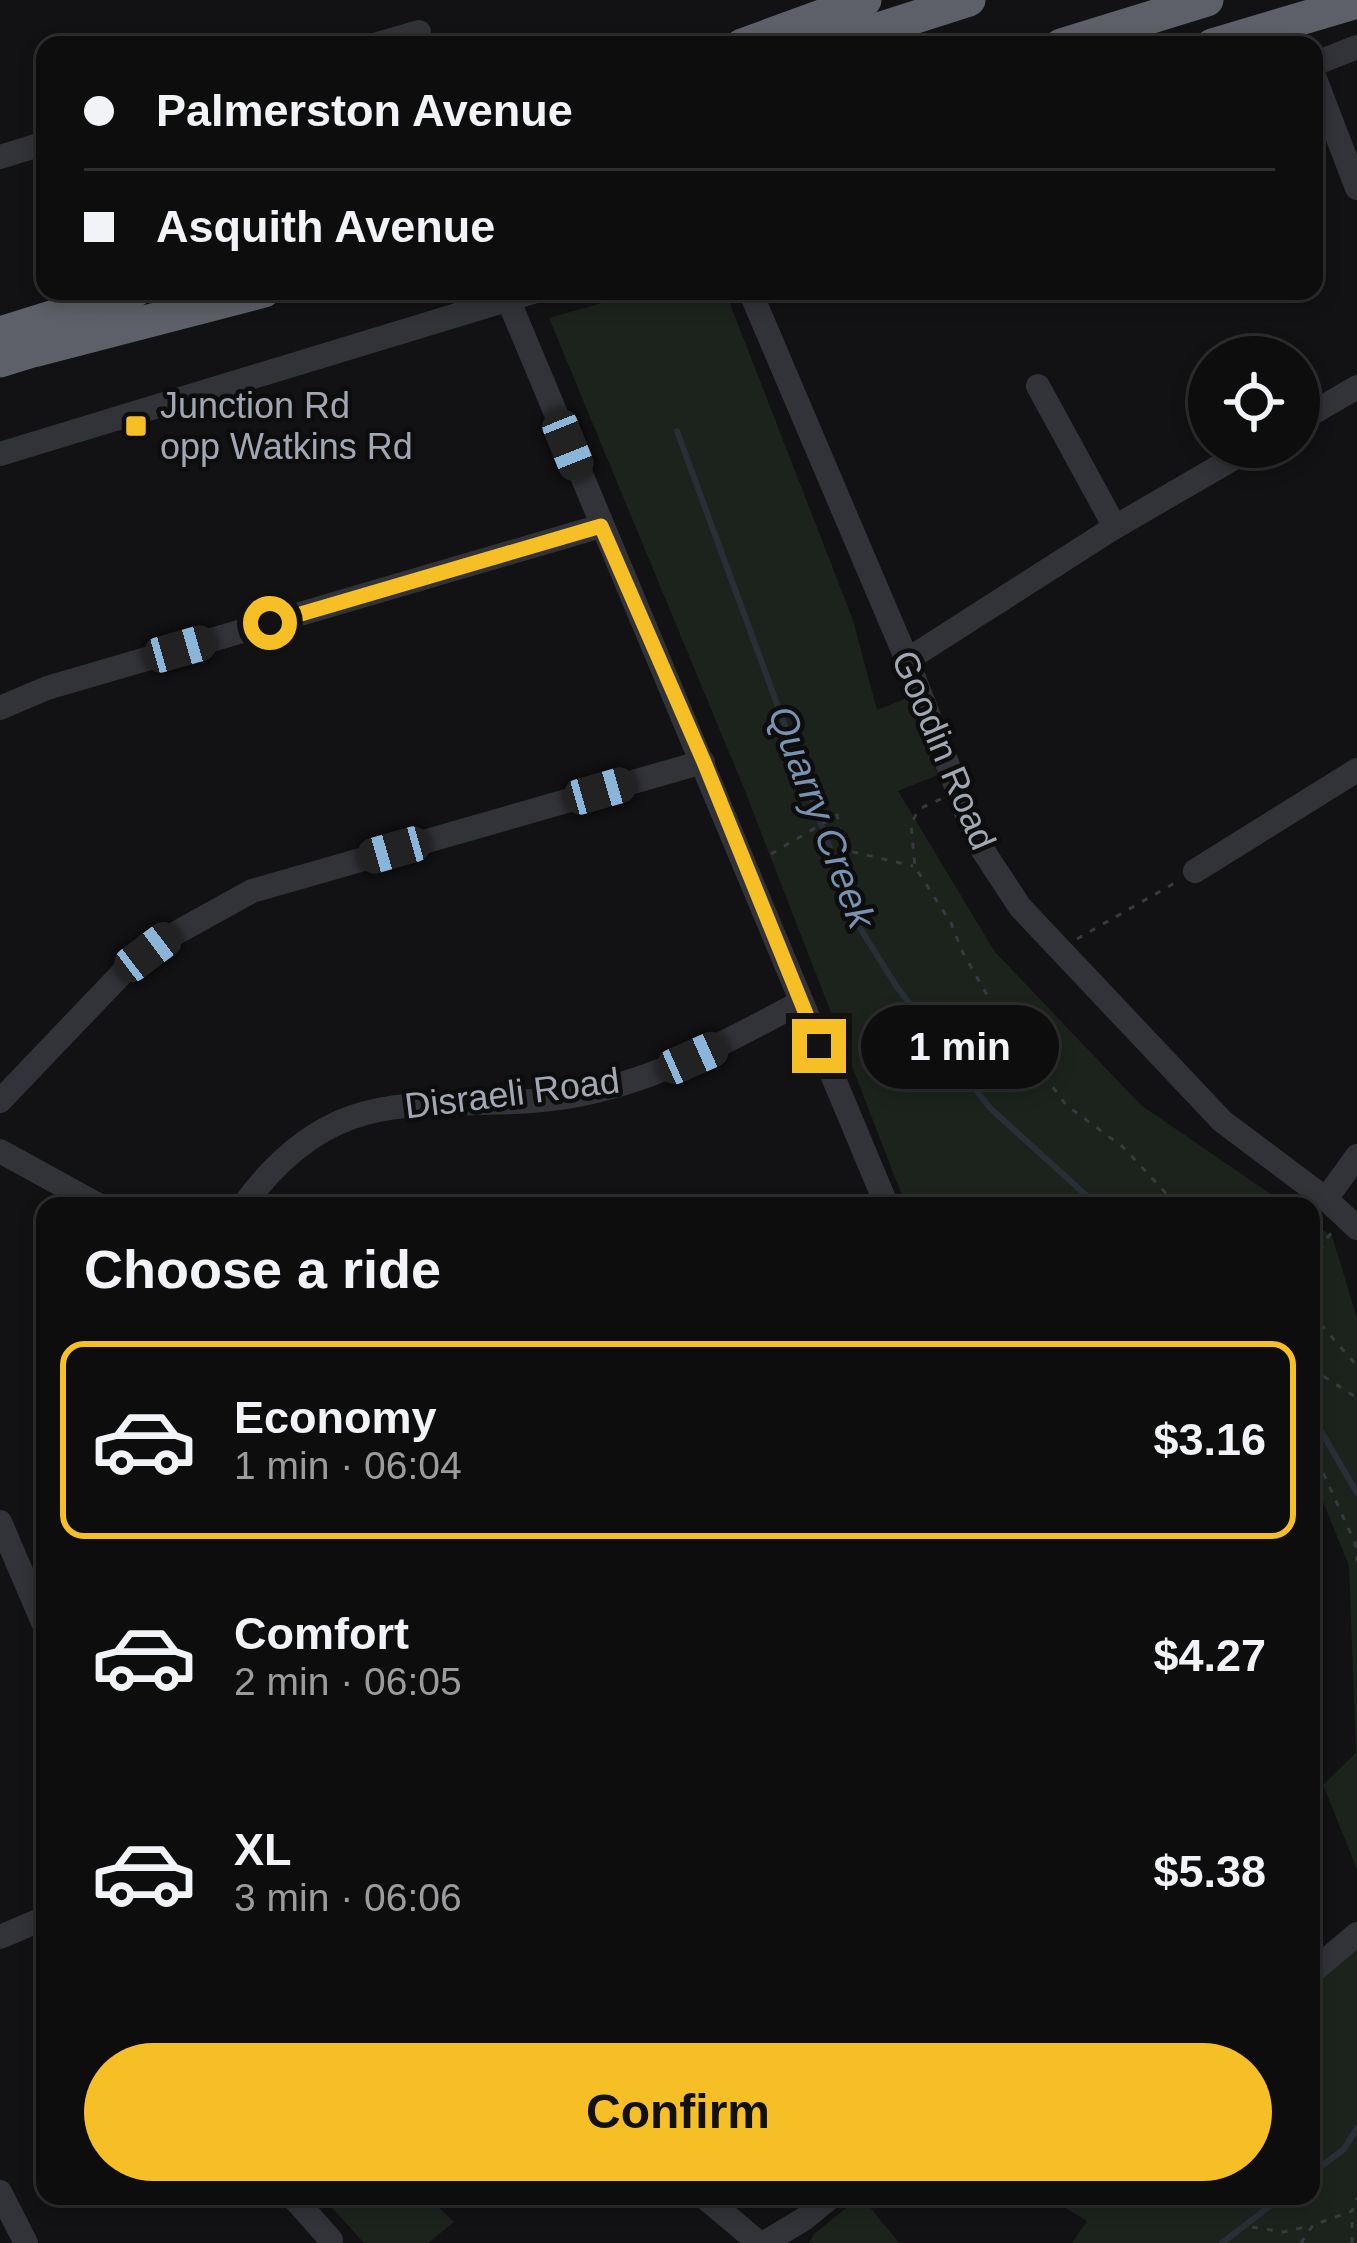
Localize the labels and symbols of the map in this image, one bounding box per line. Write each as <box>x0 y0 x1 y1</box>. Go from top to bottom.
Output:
place label: Junction Rd opp Watkins Rd <box>160 385 413 467</box>
car <box>538 405 598 485</box>
marker: Junction Rd opp Watkins Rd <box>123 413 149 439</box>
route start <box>243 596 297 650</box>
car <box>140 622 220 676</box>
street label: Goodin Road <box>884 644 1004 856</box>
water label: Quarry Creek <box>760 700 885 936</box>
car <box>560 764 640 818</box>
car <box>354 823 434 877</box>
car <box>108 916 188 988</box>
callout: 1 min <box>861 1004 1059 1088</box>
route end <box>792 1019 846 1073</box>
car <box>653 1027 733 1089</box>
street label: Disraeli Road <box>402 1059 622 1127</box>

